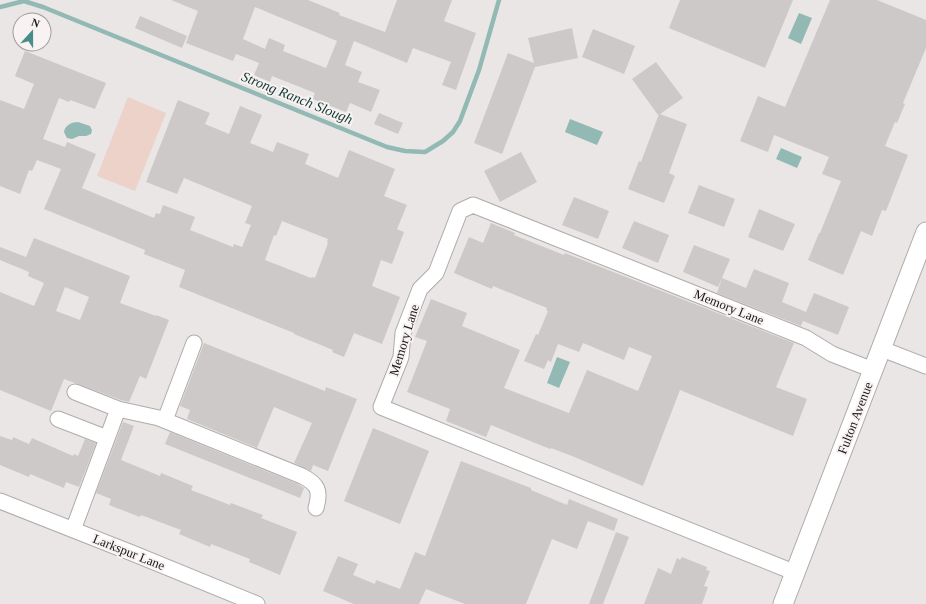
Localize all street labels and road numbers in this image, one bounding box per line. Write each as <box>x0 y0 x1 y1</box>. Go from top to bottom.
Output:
street label: Memory Lane <box>692 286 766 328</box>
street label: Memory Lane <box>386 302 422 378</box>
street label: Fulton Avenue <box>834 380 876 456</box>
street label: Larkspur Lane <box>91 531 167 573</box>

